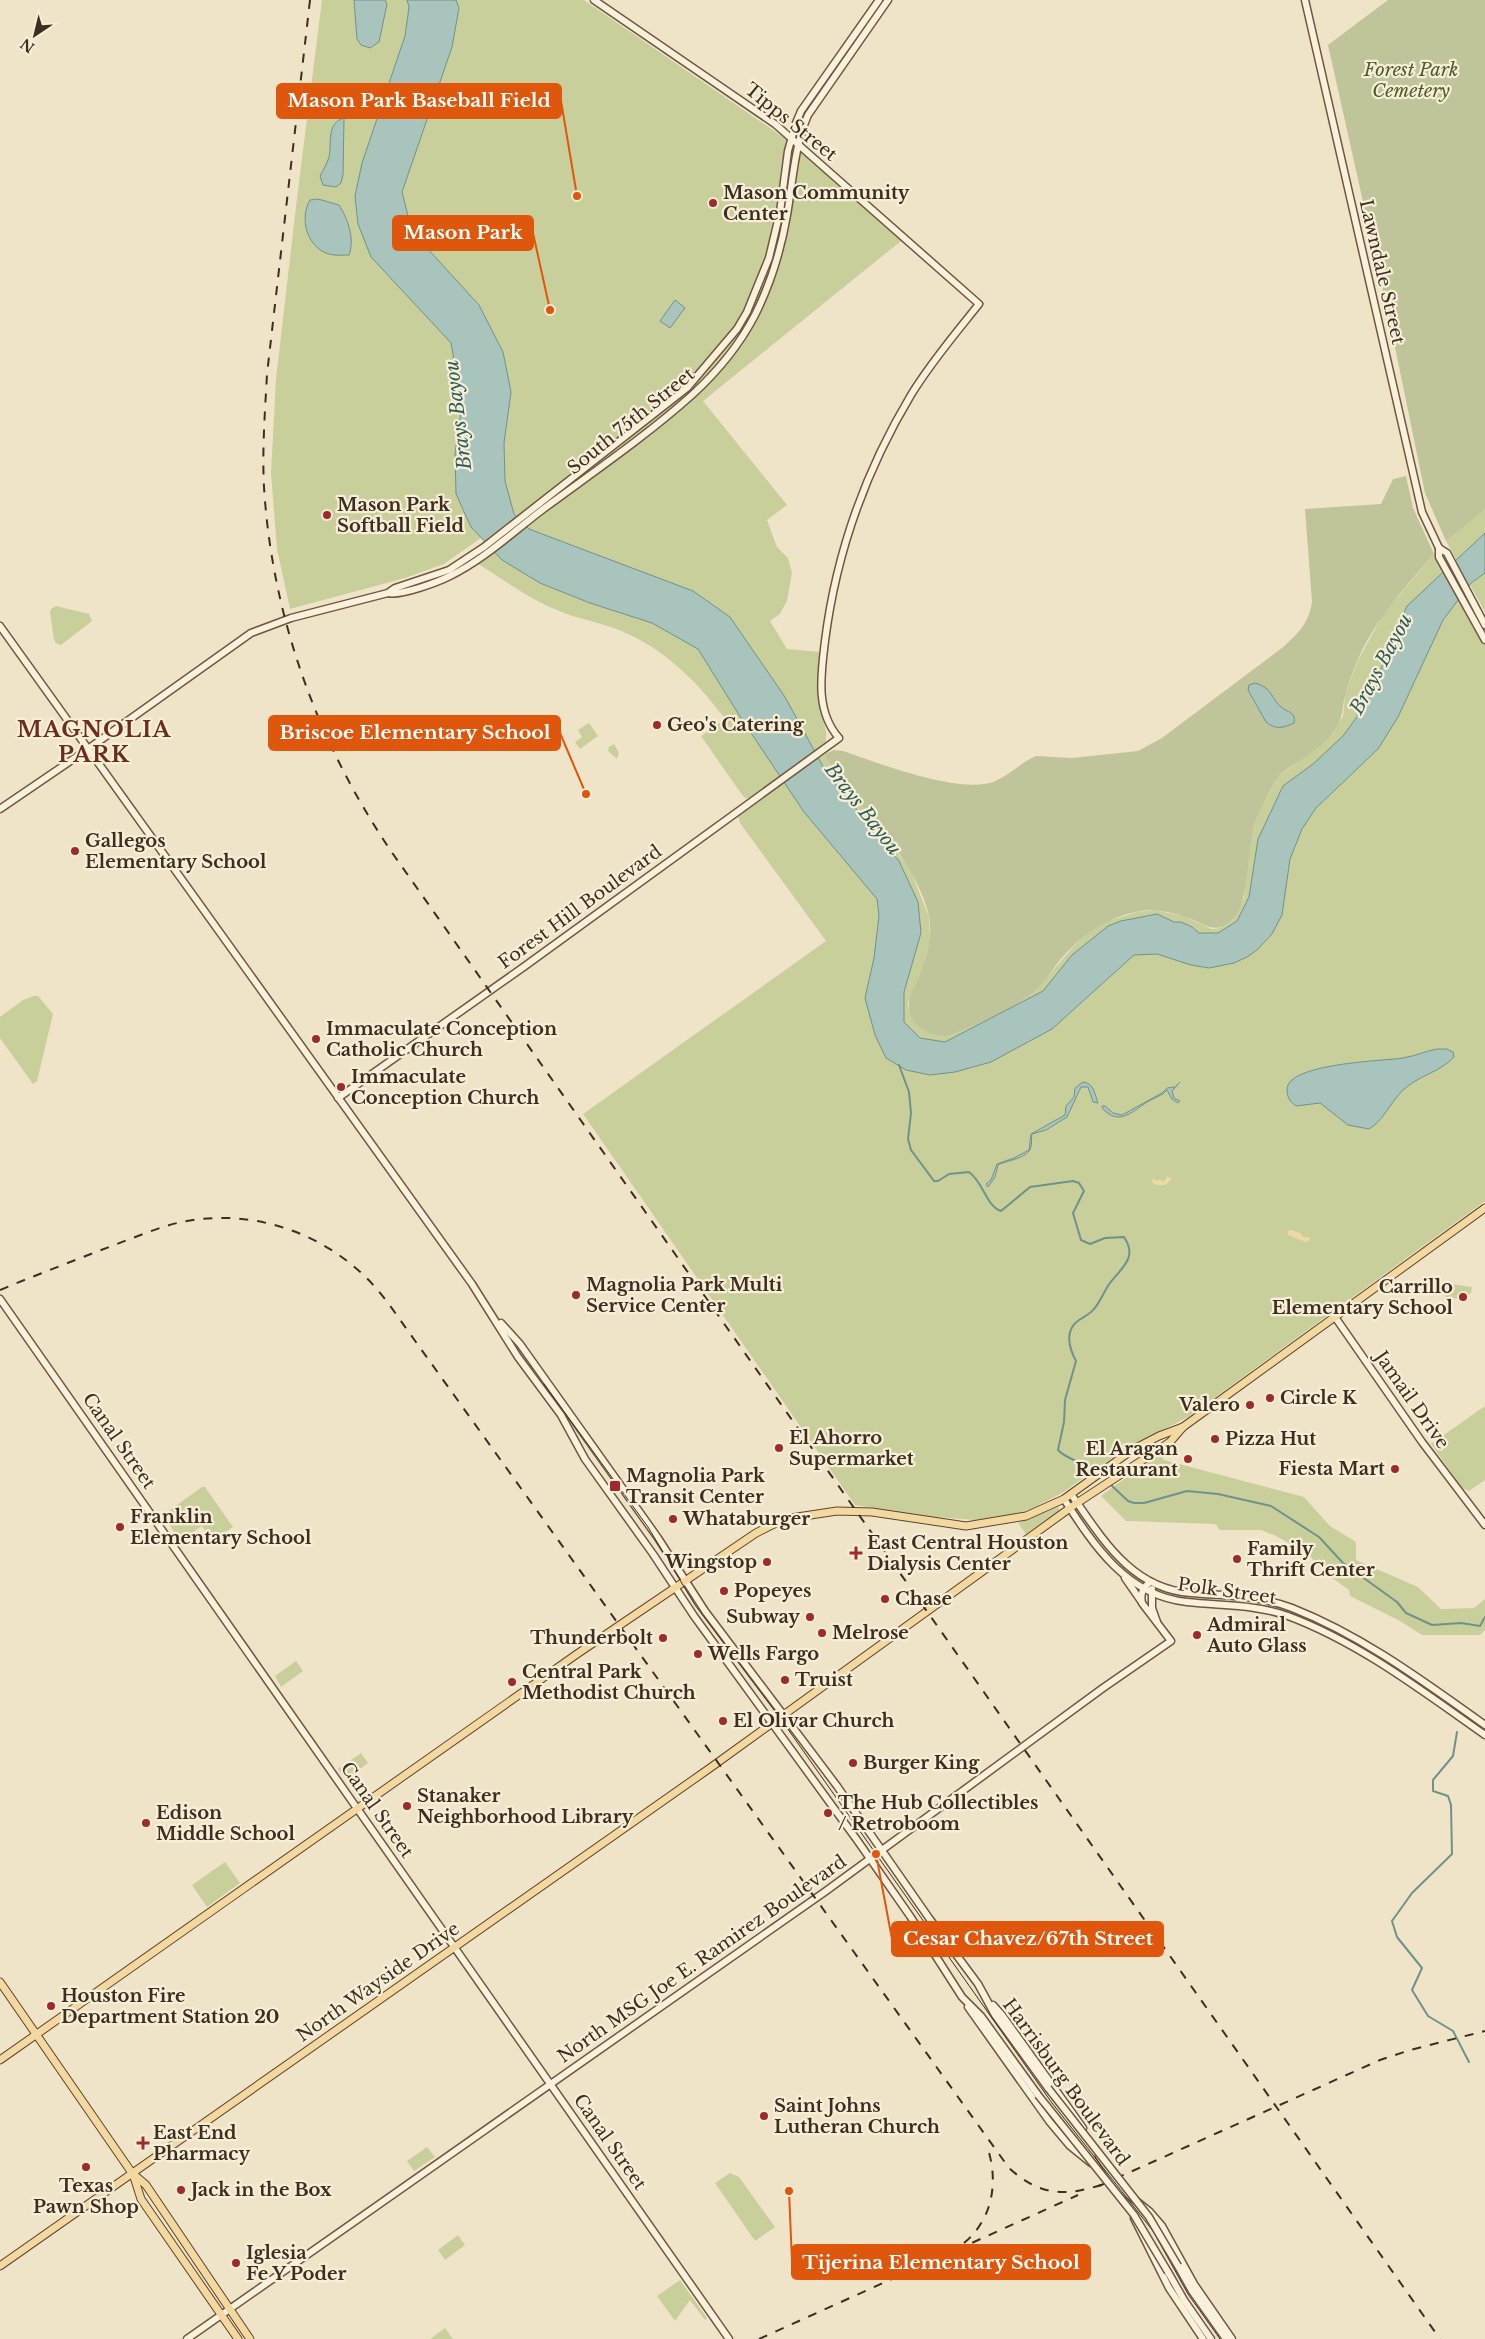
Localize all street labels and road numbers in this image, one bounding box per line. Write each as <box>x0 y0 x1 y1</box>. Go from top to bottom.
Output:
street label: Tipps Street <box>741 78 842 166</box>
street label: Lawndale Street <box>1355 197 1409 347</box>
street label: South 75th Street <box>563 363 699 479</box>
street label: Forest Hill Boulevard <box>494 840 666 974</box>
street label: Jamail Drive <box>1369 1345 1454 1453</box>
street label: Canal Street <box>78 1389 160 1493</box>
street label: Polk Street <box>1176 1573 1278 1609</box>
street label: Canal Street <box>336 1758 418 1862</box>
street label: North MSG Joe E. Ramirez Boulevard <box>553 1850 851 2068</box>
street label: North Wayside Drive <box>292 1918 464 2046</box>
street label: Harrisburg Boulevard <box>998 1994 1134 2170</box>
street label: Canal Street <box>569 2090 651 2194</box>

